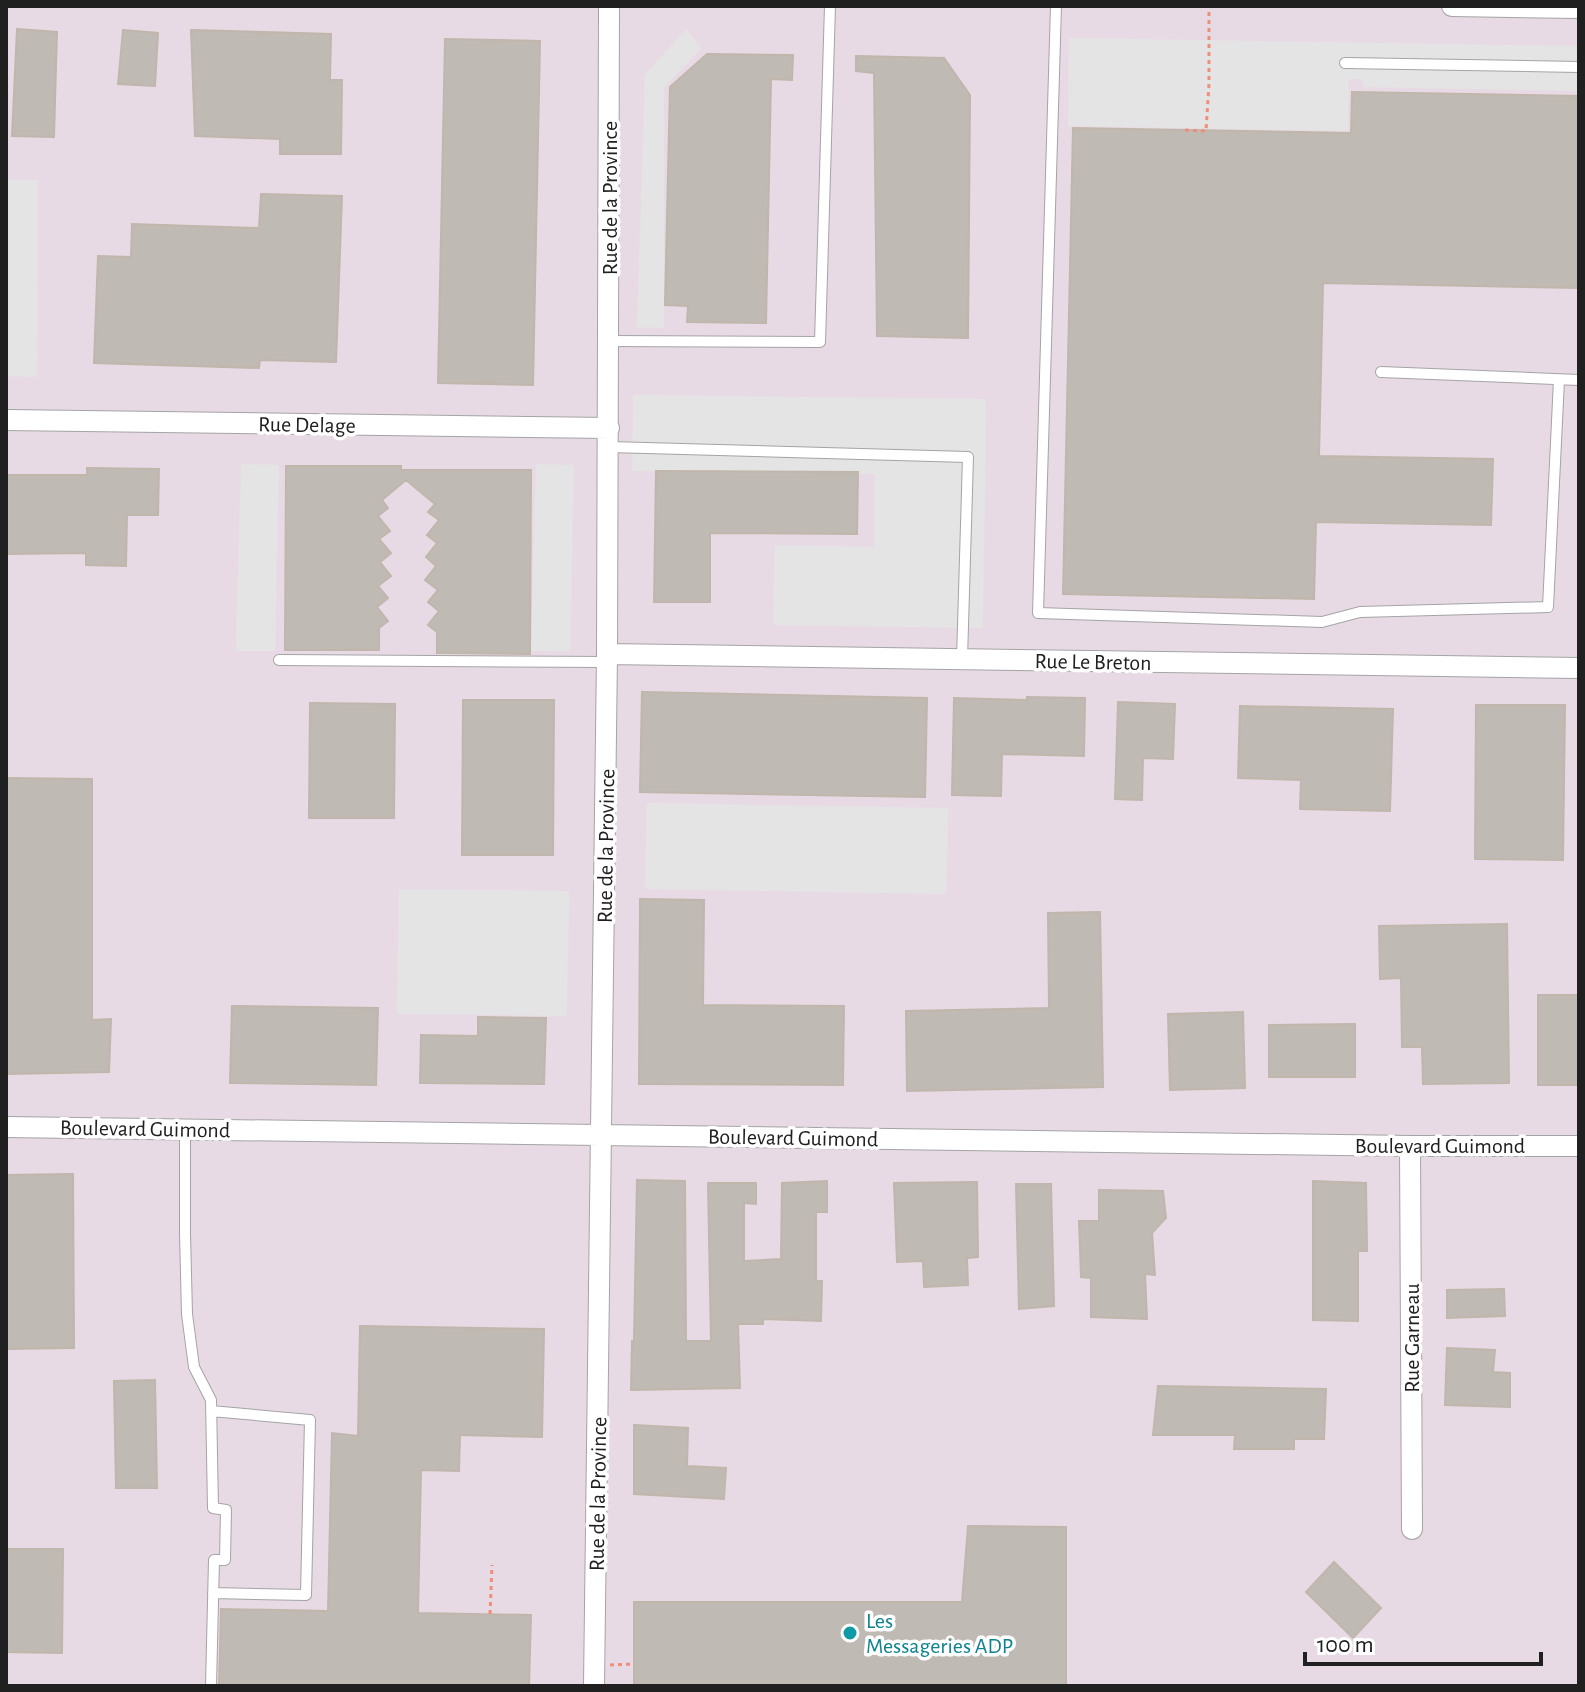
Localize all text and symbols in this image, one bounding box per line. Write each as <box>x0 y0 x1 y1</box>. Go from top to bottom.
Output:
street label: Rue de la Province <box>599 121 621 275</box>
street label: Rue Delage <box>258 413 356 437</box>
street label: Rue Le Breton <box>1034 650 1152 674</box>
street label: Rue de la Province <box>594 769 618 923</box>
street label: Boulevard Guimond <box>60 1117 230 1141</box>
street label: Boulevard Guimond <box>708 1126 878 1150</box>
street label: Boulevard Guimond <box>1355 1135 1525 1157</box>
street label: Rue Garneau <box>1401 1283 1423 1393</box>
street label: Rue de la Province <box>586 1417 610 1571</box>
place label: Les Messageries ADP <box>866 1610 1013 1657</box>
scale bar <box>1305 1616 1541 1666</box>
marker: Les Messageries ADP <box>841 1624 859 1642</box>
text: 100 m <box>1317 1633 1374 1657</box>

